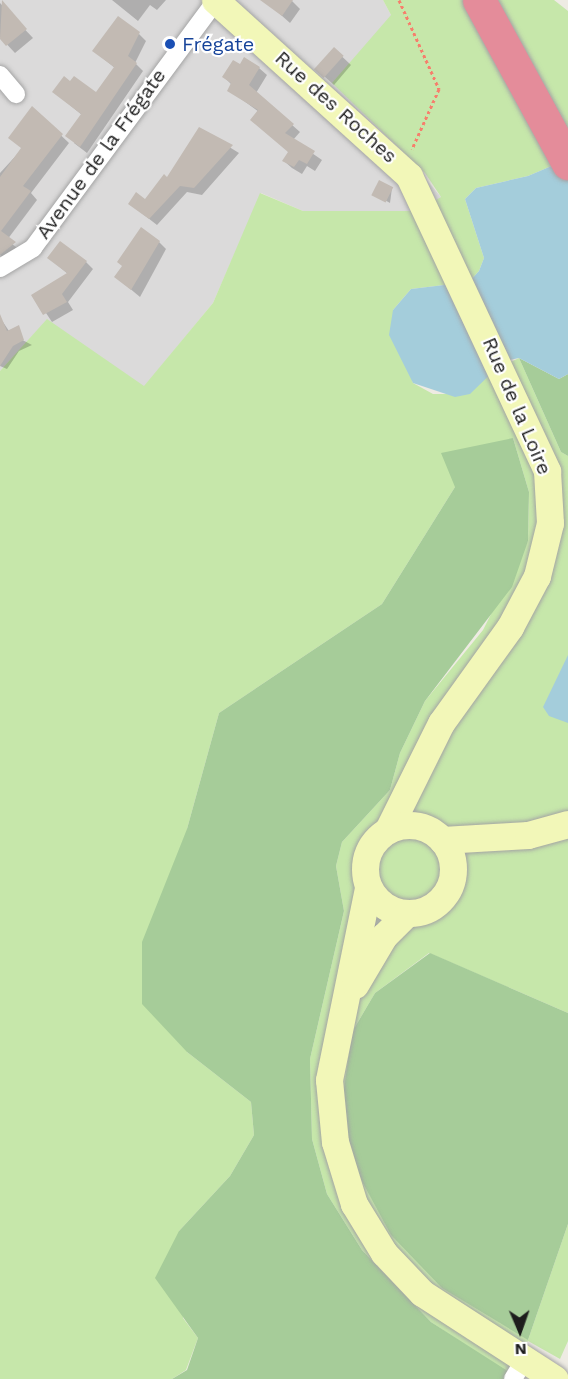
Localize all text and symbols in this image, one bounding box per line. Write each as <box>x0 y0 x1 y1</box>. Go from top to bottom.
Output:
place label: Frégate <box>182 32 254 56</box>
marker: Frégate <box>163 37 177 51</box>
street label: Rue des Roches <box>270 46 402 168</box>
street label: Avenue de la Frégate <box>31 64 171 244</box>
street label: Rue de la Loire <box>477 334 557 478</box>
north arrow <box>490 1301 550 1361</box>
text: N <box>514 1340 527 1359</box>

